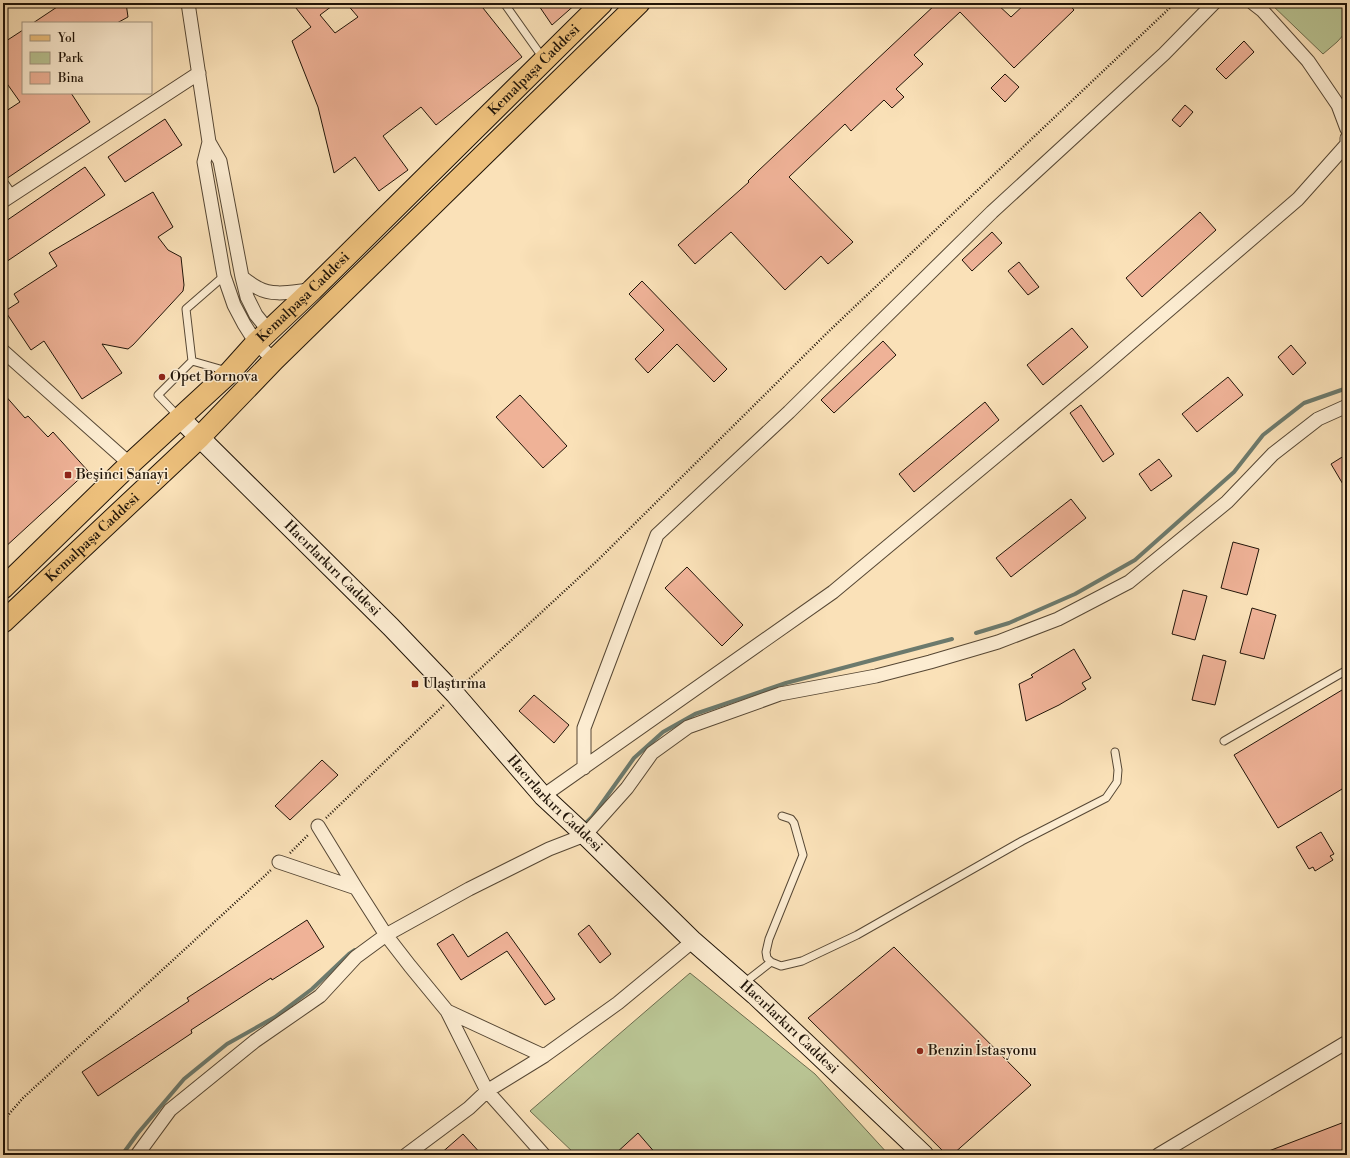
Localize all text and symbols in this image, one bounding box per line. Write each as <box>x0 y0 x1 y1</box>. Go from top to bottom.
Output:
street label: Kemalpaşa Caddesi <box>484 20 584 120</box>
legend <box>22 22 152 94</box>
text: Yol <box>57 31 76 46</box>
text: Park <box>58 51 84 66</box>
text: Bina <box>57 71 85 86</box>
street label: Kemalpaşa Caddesi <box>253 248 354 347</box>
place label: Opet Bornova <box>170 368 259 386</box>
marker: Opet Bornova <box>157 372 167 382</box>
place label: Beşinci Sanayi <box>75 466 169 484</box>
marker: Beşinci Sanayi <box>63 470 73 480</box>
street label: Kemalpaşa Caddesi <box>42 489 144 586</box>
street label: Hacırlarkırı Caddesi <box>280 517 384 621</box>
place label: Ulaştırma <box>423 675 487 693</box>
marker: Ulaştırma <box>410 679 420 689</box>
street label: Hacırlarkırı Caddesi <box>503 752 606 856</box>
street label: Hacırlarkırı Caddesi <box>736 977 842 1078</box>
place label: Benzin İstasyonu <box>927 1040 1037 1060</box>
marker: Benzin İstasyonu <box>915 1046 925 1056</box>

